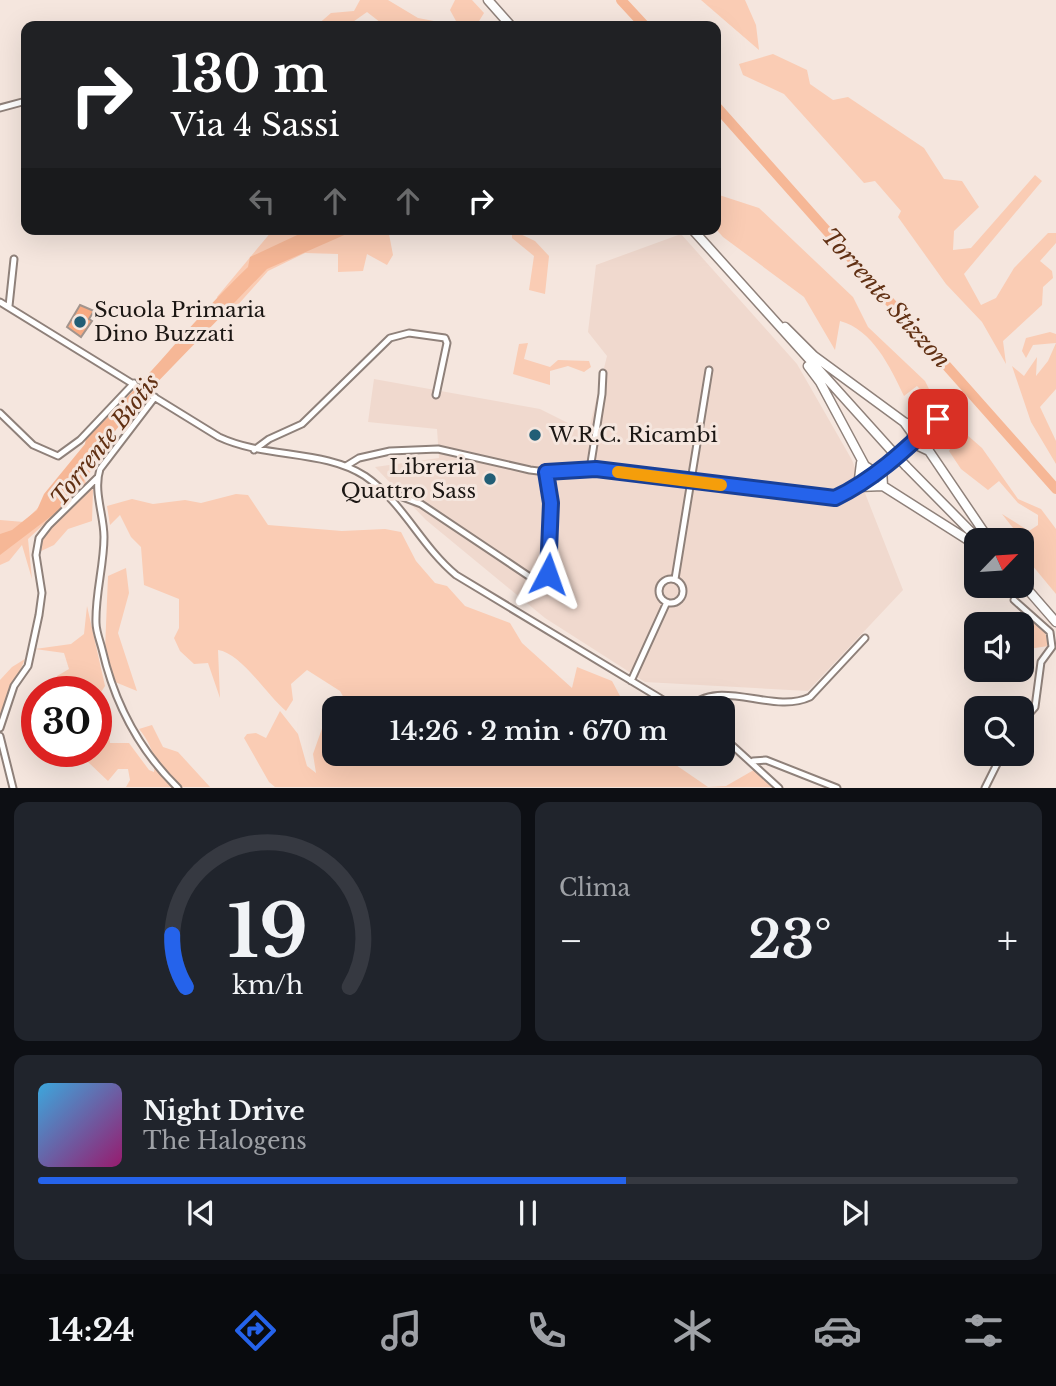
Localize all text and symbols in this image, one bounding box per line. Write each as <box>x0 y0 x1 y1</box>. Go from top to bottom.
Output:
text: 130 m <box>171 44 328 105</box>
icon: right <box>56 49 147 140</box>
text: Via 4 Sassi <box>171 105 340 145</box>
icon: left <box>243 182 281 220</box>
icon: ahead <box>316 182 354 220</box>
icon: ahead <box>389 182 427 220</box>
icon: right <box>462 182 500 220</box>
water label: Torrente Stizzon <box>816 222 956 374</box>
place label: Scuola Primaria Dino Buzzati <box>94 297 266 347</box>
marker: Scuola Primaria Dino Buzzati <box>72 314 88 330</box>
water label: Torrente Biotis <box>45 368 165 512</box>
pin <box>908 389 968 449</box>
icon: arrive <box>919 400 957 438</box>
place label: W.R.C. Ricambi <box>548 422 718 448</box>
marker: W.R.C. Ricambi <box>527 427 543 443</box>
place label: Libreria Quattro Sass <box>341 454 476 504</box>
marker: Libreria Quattro Sass <box>482 471 498 487</box>
north arrow <box>964 528 1034 598</box>
map controls <box>964 528 1034 766</box>
position arrow <box>511 537 585 611</box>
button: sound <box>964 612 1034 682</box>
speed limit sign: 30 <box>21 676 112 767</box>
button: search <box>964 696 1034 766</box>
text: 14:26 · 2 min · 670 m <box>390 715 667 747</box>
text: Clima <box>559 874 630 902</box>
text: 19 <box>227 887 308 978</box>
text: 23° <box>748 908 832 972</box>
text: − <box>559 917 583 964</box>
text: + <box>997 917 1018 964</box>
text: km/h <box>232 970 303 1001</box>
text: Night Drive <box>143 1095 305 1127</box>
text: The Halogens <box>143 1127 307 1155</box>
icon: previous <box>182 1194 220 1232</box>
icon: pause <box>509 1194 547 1232</box>
icon: next <box>836 1194 874 1232</box>
icon: directions <box>231 1306 280 1355</box>
icon: music <box>377 1306 426 1355</box>
icon: phone <box>522 1306 571 1355</box>
icon: climate <box>668 1306 717 1355</box>
icon: car <box>813 1306 862 1355</box>
icon: filters <box>959 1306 1008 1355</box>
text: 14:24 <box>48 1310 135 1350</box>

